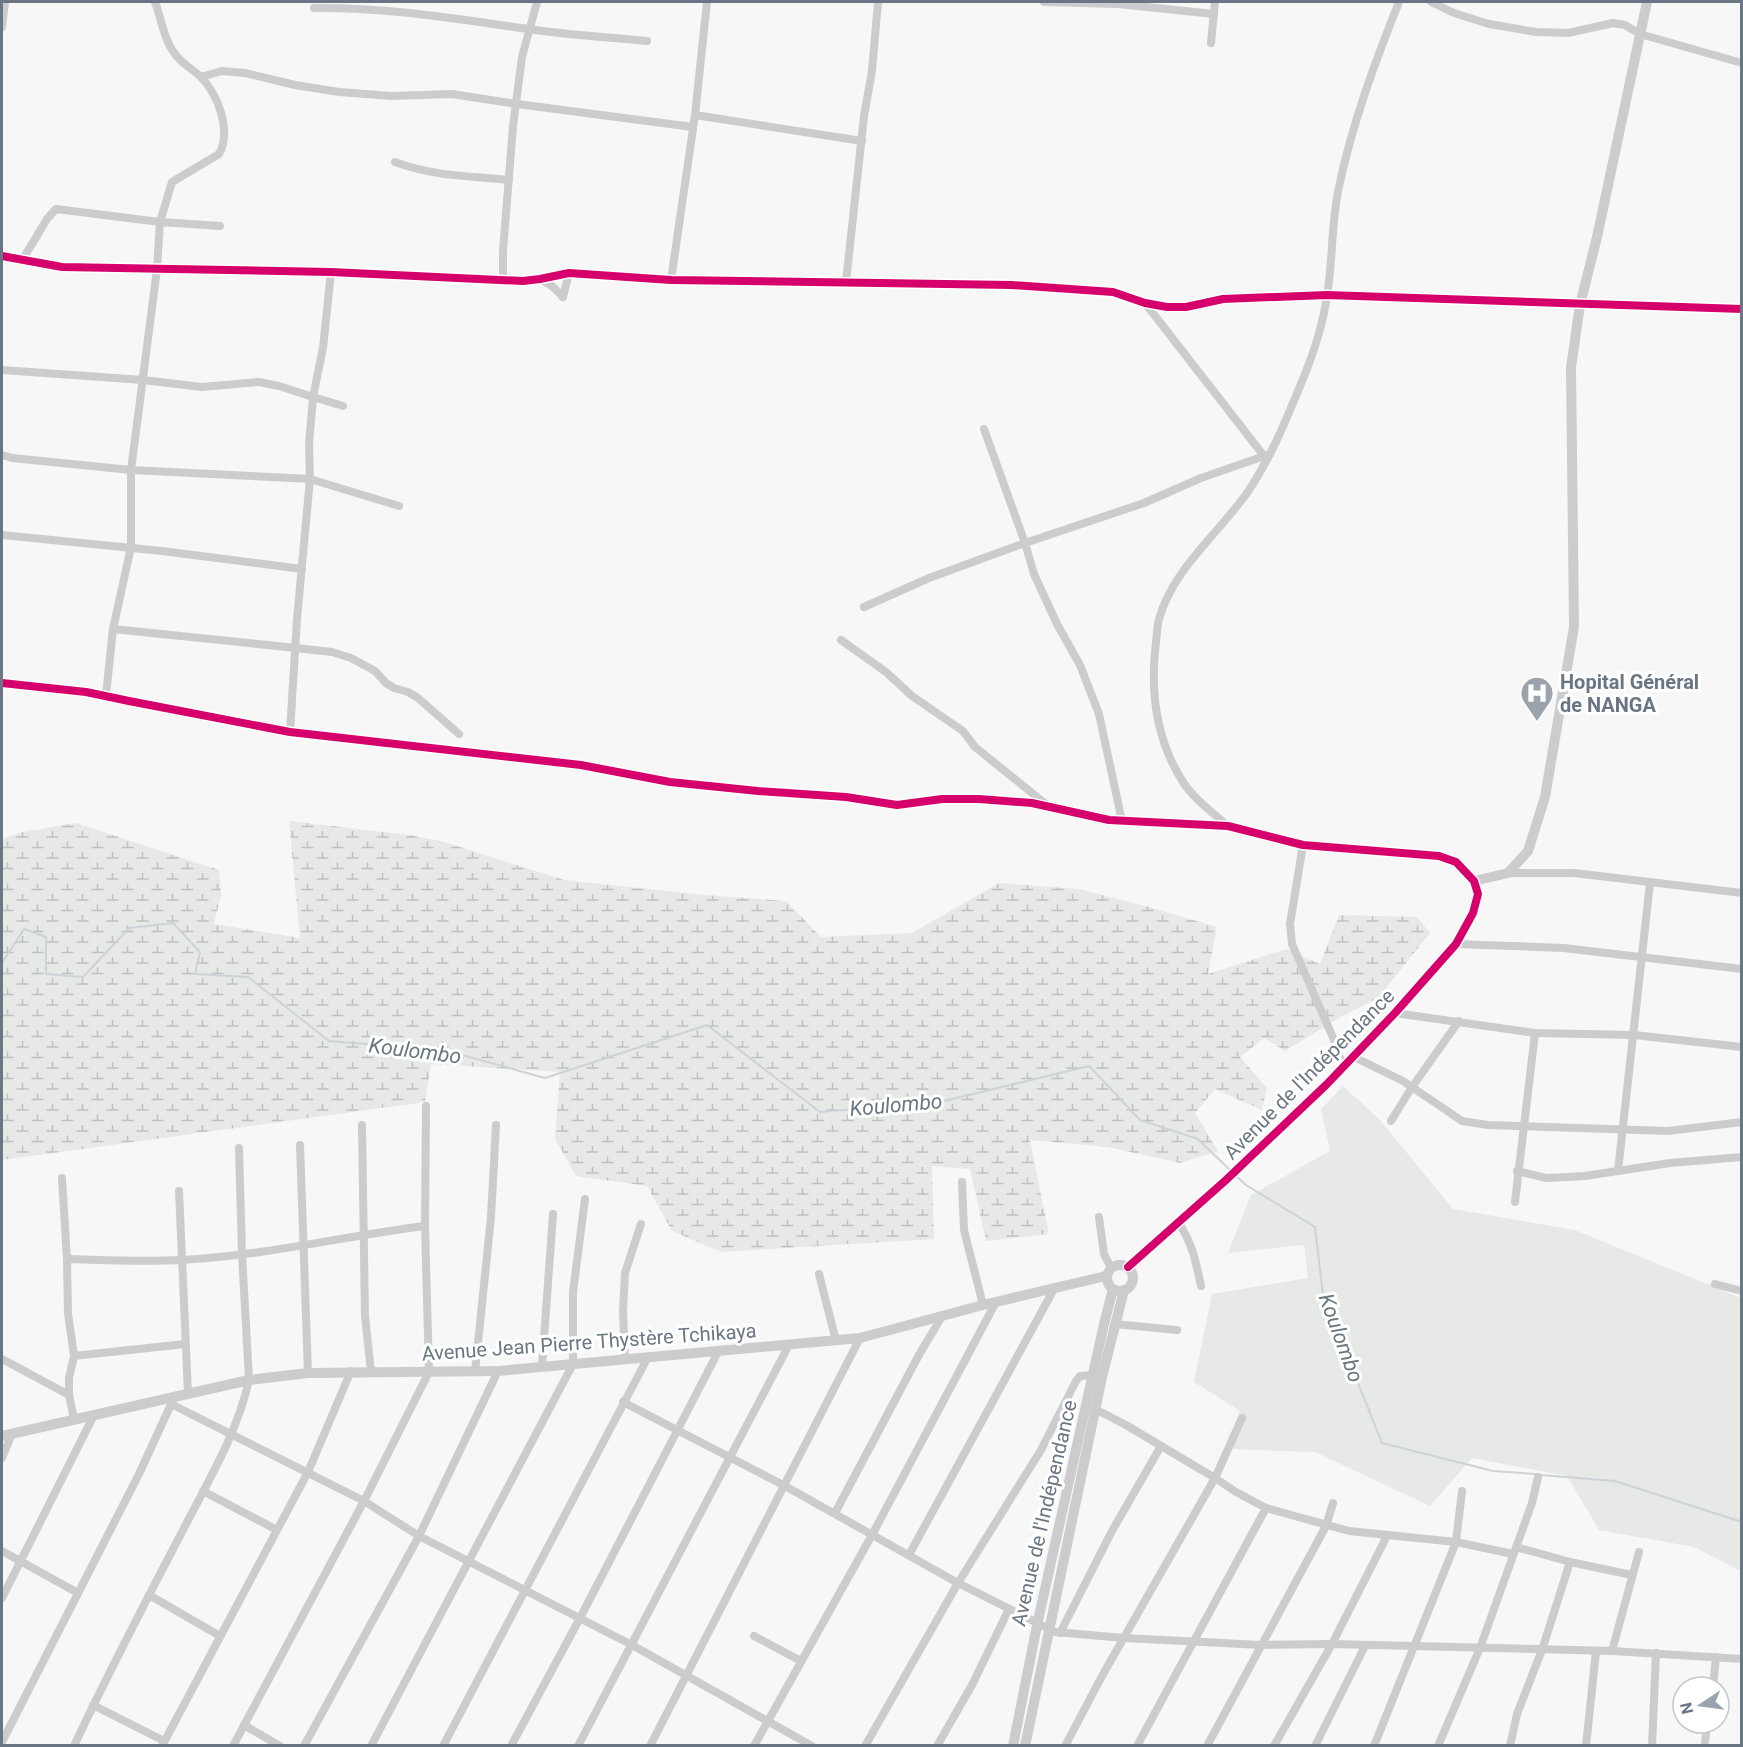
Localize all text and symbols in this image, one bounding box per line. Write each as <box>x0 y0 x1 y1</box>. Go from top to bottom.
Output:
place label: Hopital Général de NANGA <box>1560 670 1699 717</box>
hospital icon: Hopital Général de NANGA <box>1519 675 1555 722</box>
street label: Avenue de l'Indépendance <box>1219 984 1399 1164</box>
water label: Koulombo <box>367 1033 463 1069</box>
water label: Koulombo <box>849 1089 943 1121</box>
water label: Koulombo <box>1314 1290 1368 1386</box>
street label: Avenue Jean Pierre Thystère Tchikaya <box>421 1318 757 1366</box>
street label: Avenue de l'Indépendance <box>1006 1398 1082 1628</box>
north arrow <box>1671 1675 1731 1735</box>
text: N <box>1676 1701 1697 1716</box>

